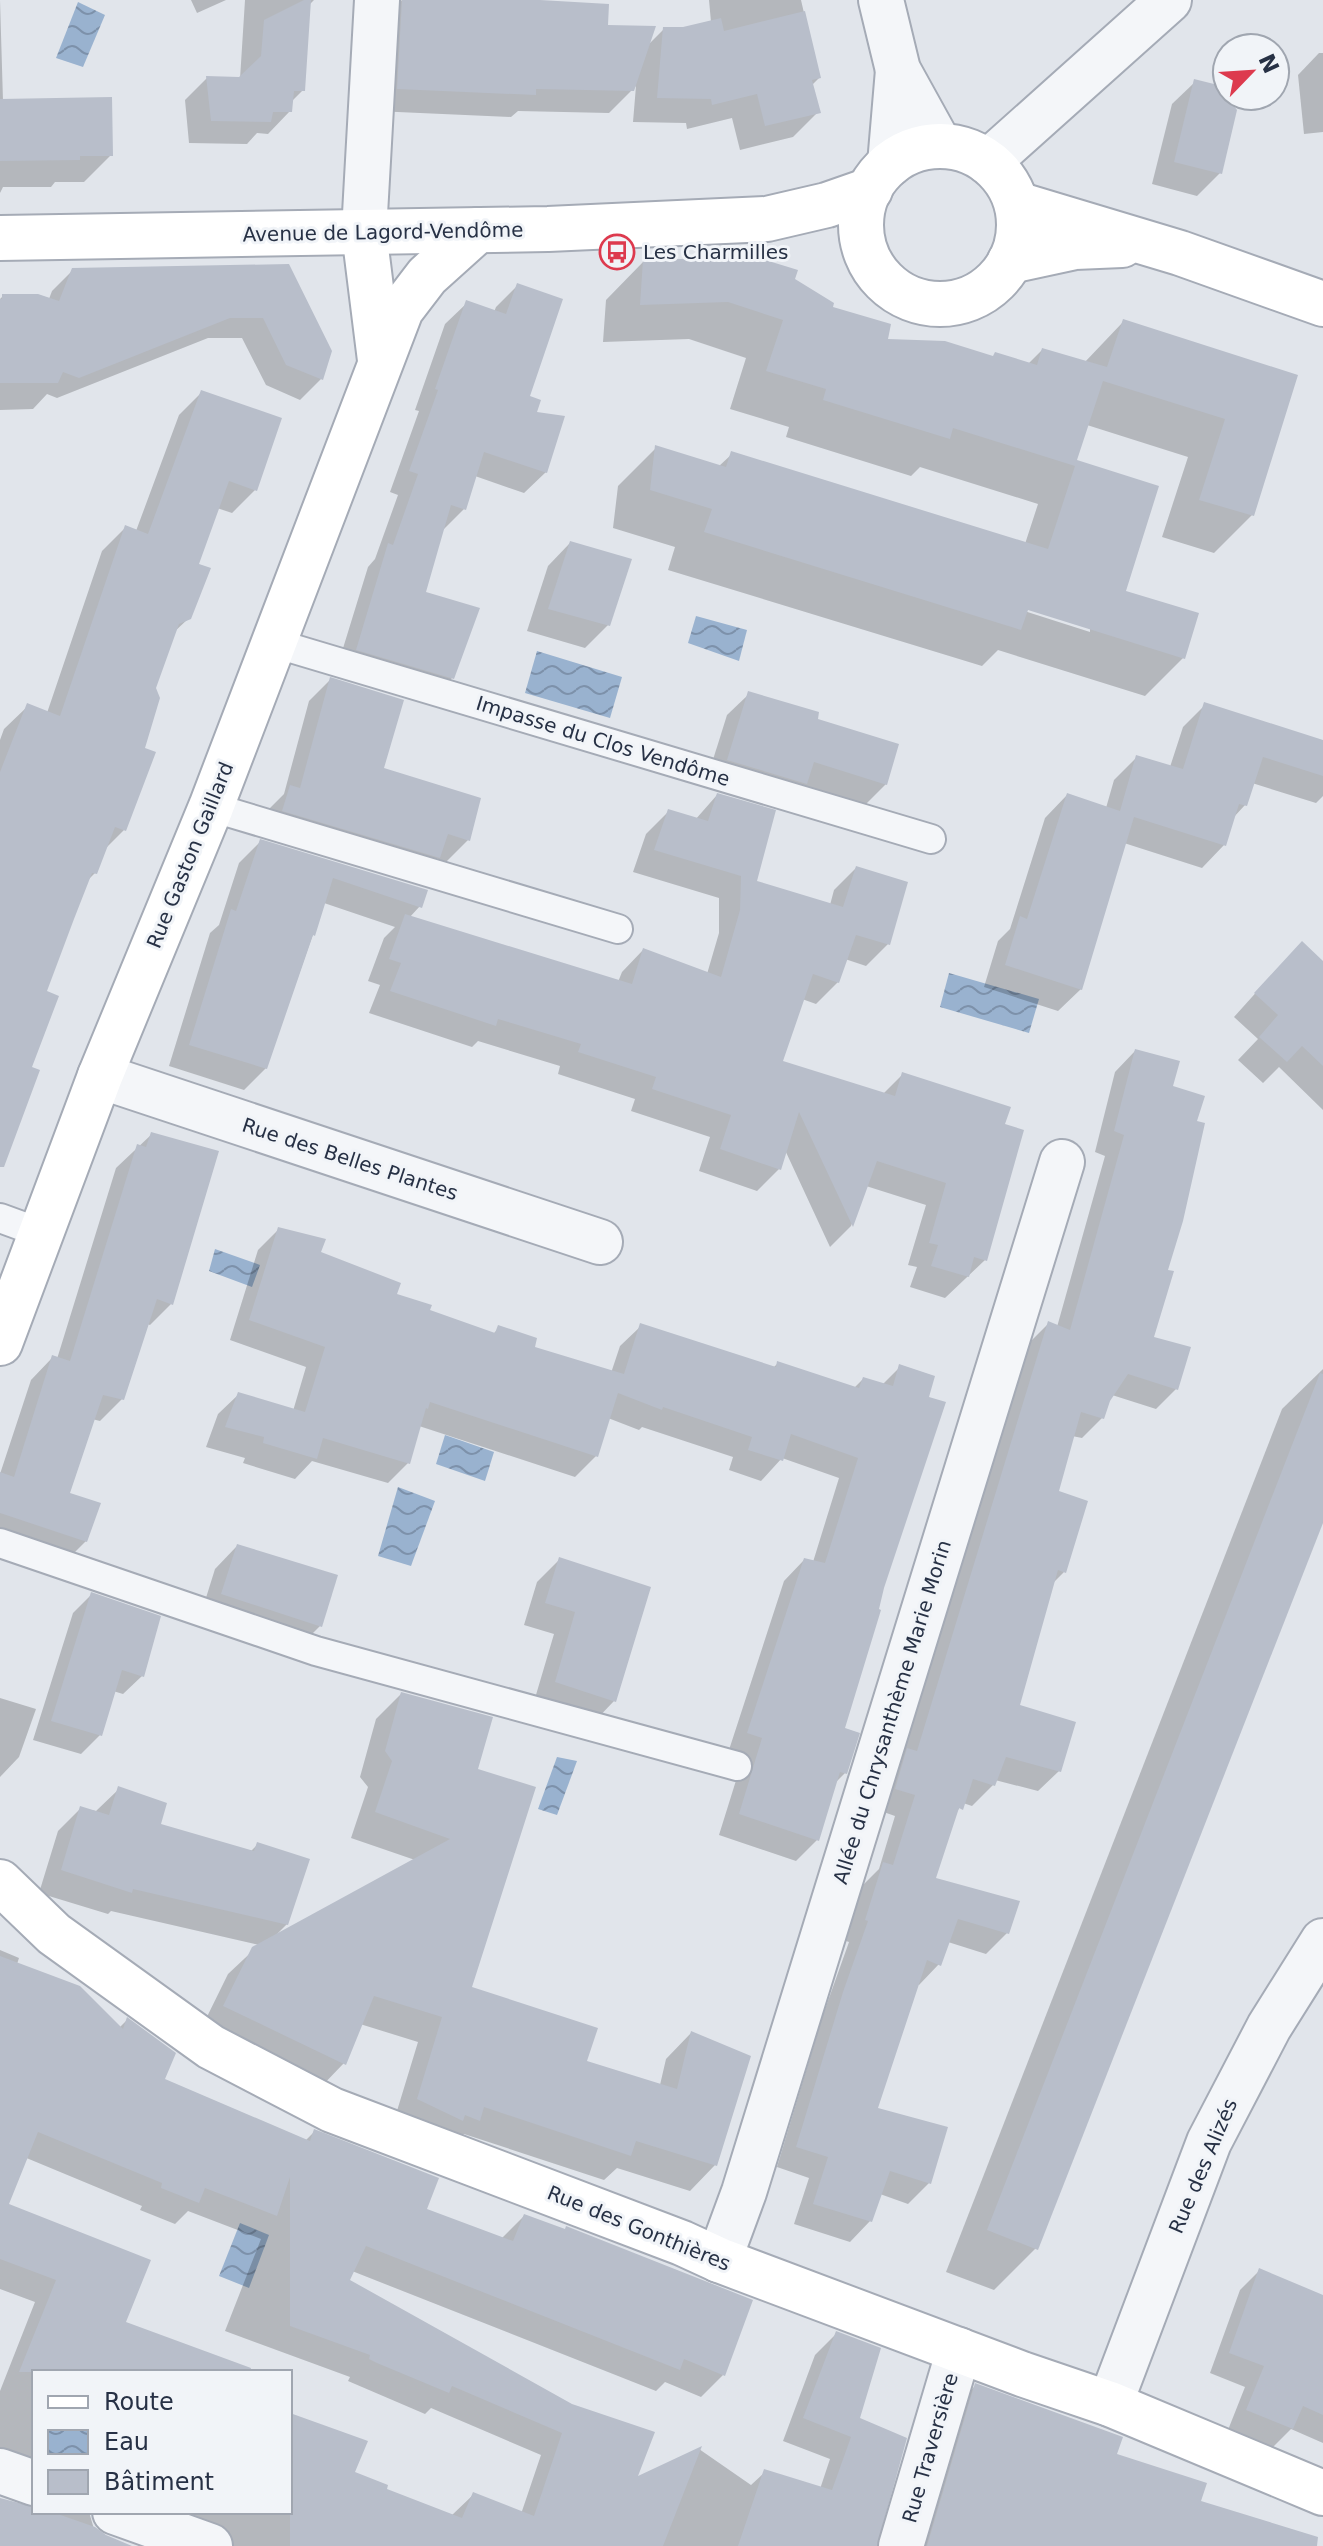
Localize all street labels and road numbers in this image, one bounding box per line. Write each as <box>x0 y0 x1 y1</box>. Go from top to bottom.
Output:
street label: Avenue de Lagord-Vendôme <box>242 218 524 246</box>
street label: Impasse du Clos Vendôme <box>473 691 733 791</box>
street label: Rue Gaston Gaillard <box>142 758 238 952</box>
street label: Rue des Belles Plantes <box>239 1113 461 1205</box>
street label: Allée du Chrysanthème Marie Morin <box>828 1537 956 1887</box>
street label: Rue des Alizés <box>1164 2095 1242 2237</box>
street label: Rue des Gonthières <box>544 2180 734 2276</box>
street label: Rue Traversière <box>897 2370 963 2526</box>

